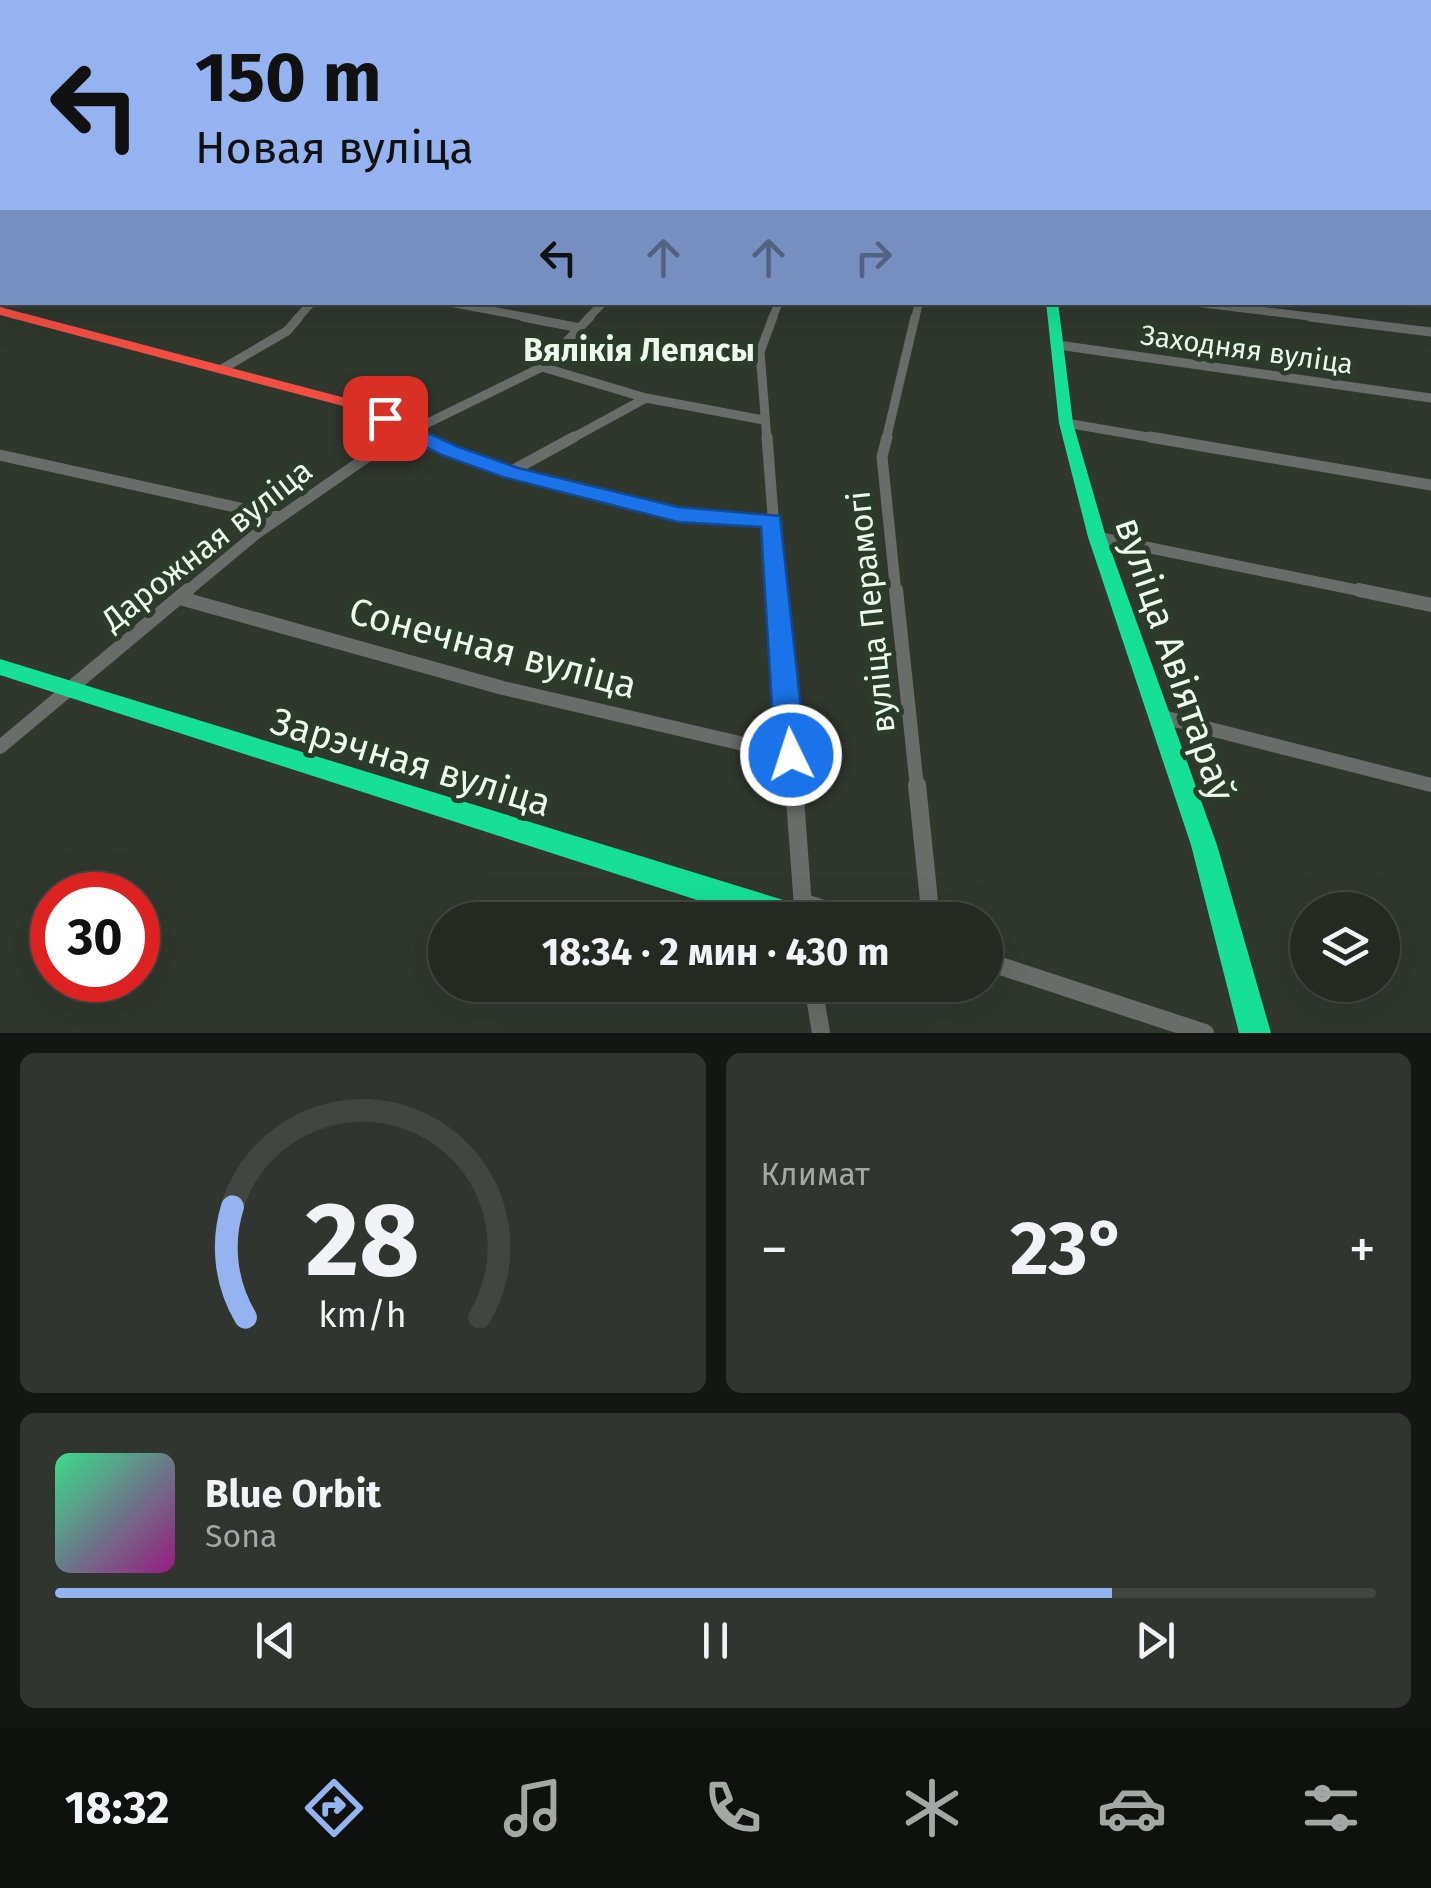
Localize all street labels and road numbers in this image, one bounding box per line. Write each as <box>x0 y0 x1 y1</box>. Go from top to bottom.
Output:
street label: Заходняя вуліца <box>1139 318 1355 381</box>
street label: Дарожная вуліца <box>93 451 320 640</box>
street label: вуліца Перамогі <box>839 489 903 735</box>
street label: вуліца Авіятараў <box>1105 511 1245 807</box>
street label: Сонечная вуліца <box>344 587 642 709</box>
street label: Зарэчная вуліца <box>265 698 557 826</box>

